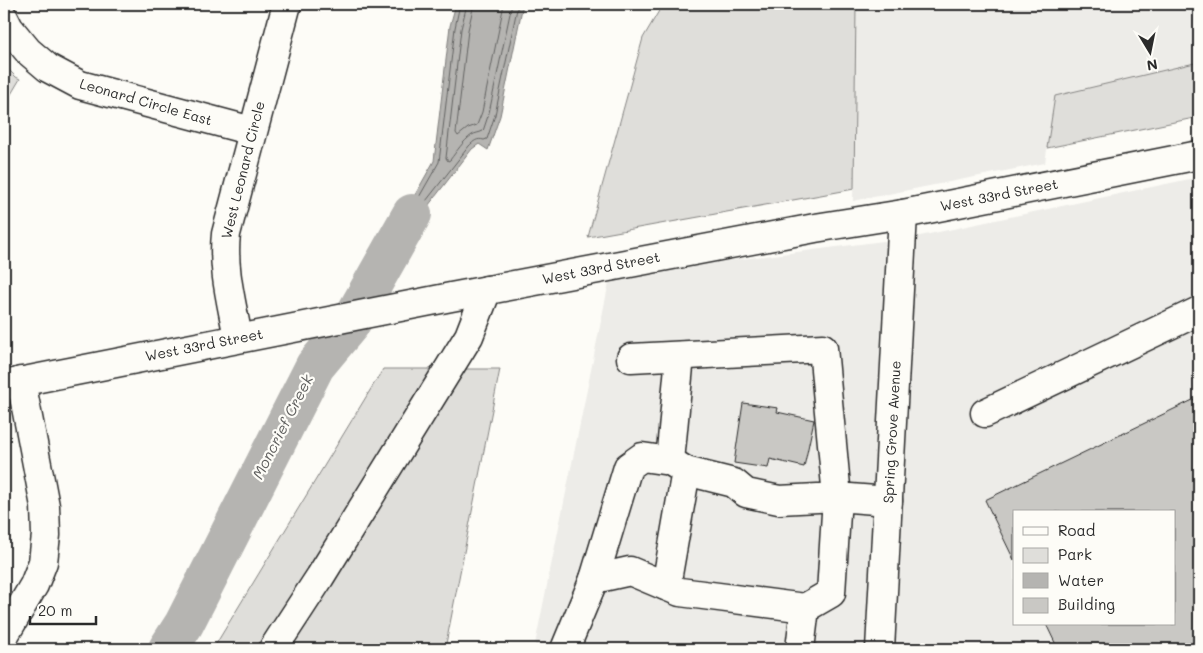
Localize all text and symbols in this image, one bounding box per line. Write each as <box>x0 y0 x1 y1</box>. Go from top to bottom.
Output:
north arrow <box>1126 28 1176 78</box>
text: N <box>1145 55 1159 76</box>
street label: Leonard Circle East <box>78 73 215 130</box>
street label: West Leonard Circle <box>216 99 269 241</box>
street label: West 33rd Street <box>938 174 1059 215</box>
street label: West 33rd Street <box>540 247 661 288</box>
street label: West 33rd Street <box>143 324 264 365</box>
street label: Spring Grove Avenue <box>878 360 905 504</box>
water label: Moncrief Creek <box>247 370 318 482</box>
legend <box>1013 510 1176 626</box>
text: Road <box>1058 520 1095 540</box>
text: Park <box>1058 544 1092 564</box>
text: Water <box>1058 570 1104 590</box>
scale bar <box>30 593 96 625</box>
text: Building <box>1058 594 1115 614</box>
text: 20 m <box>38 600 72 620</box>

